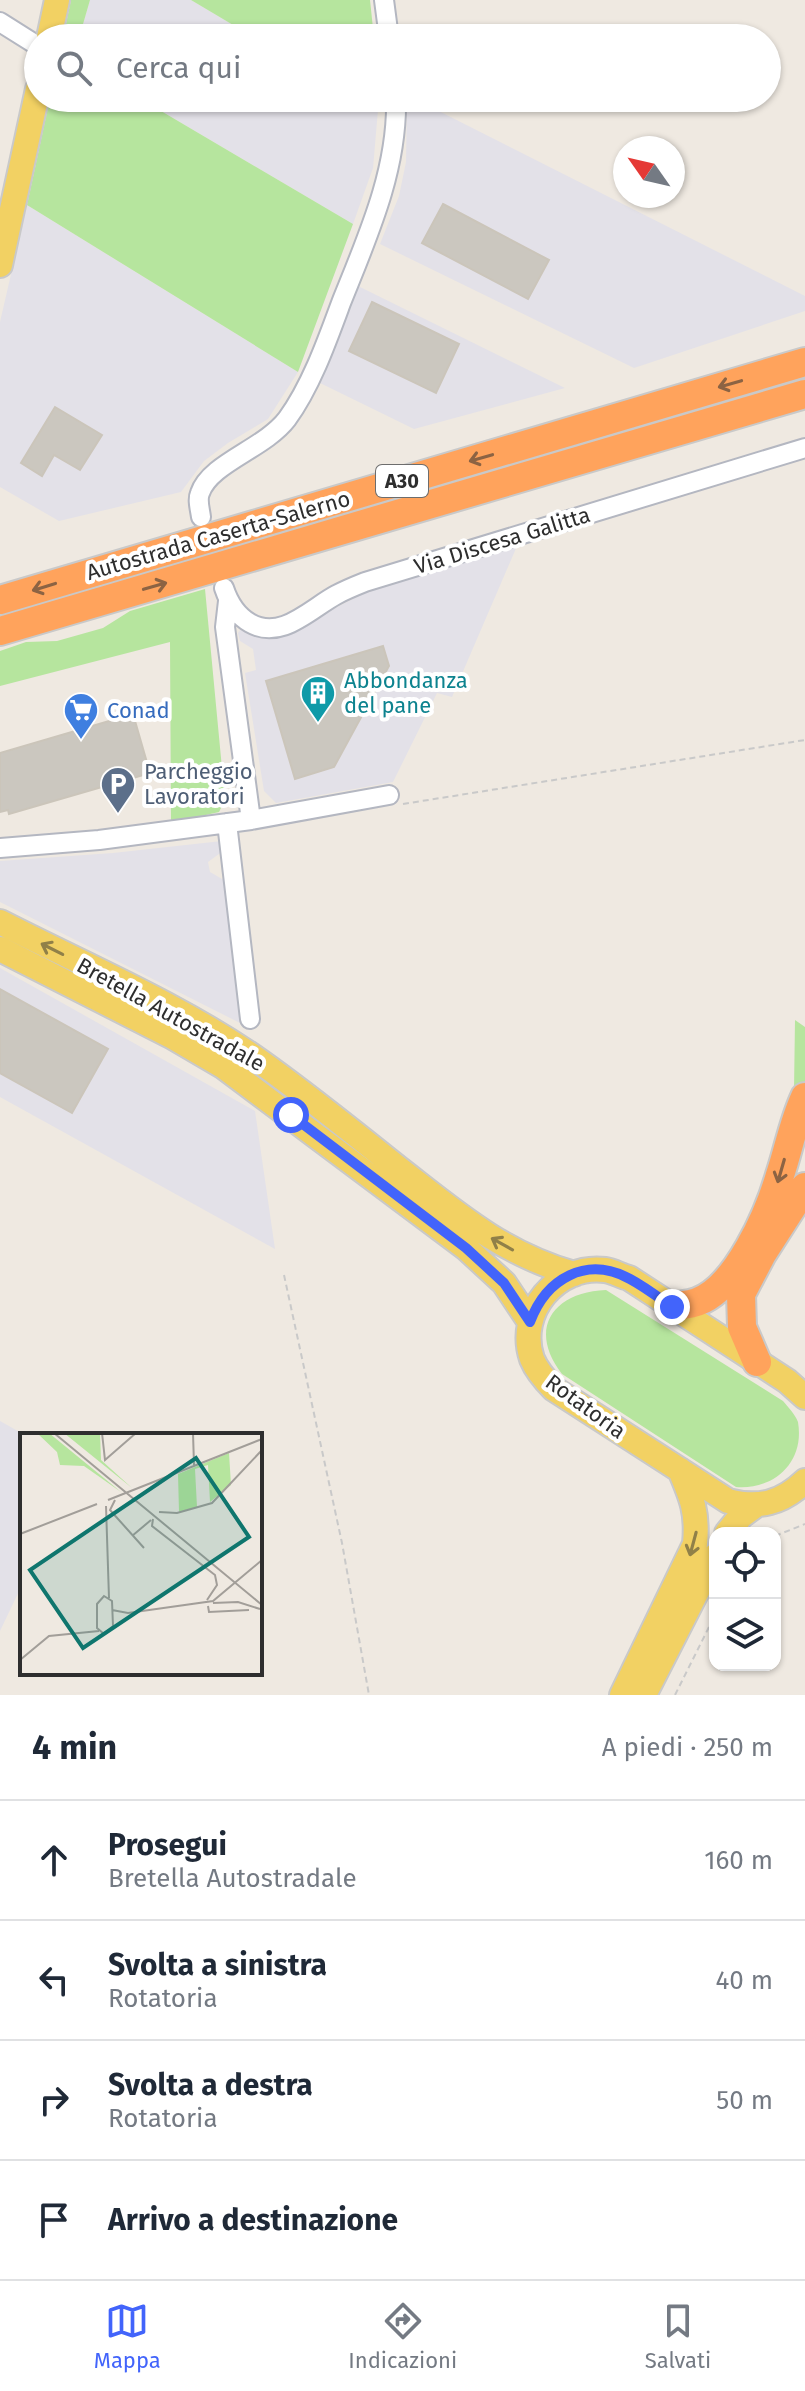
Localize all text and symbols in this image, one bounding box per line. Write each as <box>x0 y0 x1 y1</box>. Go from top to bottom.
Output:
search box <box>24 24 781 112</box>
icon: search <box>52 46 96 90</box>
text: Cerca qui <box>116 50 241 86</box>
north arrow <box>613 136 685 208</box>
one-way arrow <box>718 377 744 392</box>
one-way arrow <box>468 451 494 466</box>
road number: A30 <box>376 465 428 497</box>
street label: Autostrada Caserta-Salerno <box>83 485 353 586</box>
street label: Via Discesa Galitta <box>411 501 593 580</box>
one-way arrow <box>142 578 168 593</box>
one-way arrow <box>31 580 57 595</box>
place label: Abbondanza del pane <box>344 667 468 719</box>
building icon: Abbondanza del pane <box>299 674 337 724</box>
supermarket icon: Conad <box>62 691 100 741</box>
place label: Conad <box>107 697 170 724</box>
place label: Parcheggio Lavoratori <box>144 758 253 810</box>
parking icon: Parcheggio Lavoratori <box>99 765 137 815</box>
one-way arrow <box>41 940 65 956</box>
street label: Bretella Autostradale <box>72 952 269 1077</box>
route start <box>273 1097 309 1133</box>
one-way arrow <box>773 1158 788 1184</box>
one-way arrow <box>491 1236 514 1252</box>
route end <box>654 1289 690 1325</box>
street label: Rotatoria <box>540 1368 631 1445</box>
inset map <box>20 1433 262 1675</box>
map controls <box>709 1527 781 1671</box>
button: locate <box>709 1527 781 1599</box>
one-way arrow <box>684 1530 699 1556</box>
button: layers <box>709 1599 781 1671</box>
text: 4 min <box>32 1727 117 1768</box>
text: A piedi · 250 m <box>602 1732 773 1763</box>
text: Prosegui <box>108 1827 227 1863</box>
icon: ahead <box>32 1838 76 1882</box>
text: 160 m <box>704 1845 773 1876</box>
text: Bretella Autostradale <box>108 1863 357 1894</box>
text: Svolta a sinistra <box>108 1947 327 1983</box>
icon: left <box>32 1958 76 2002</box>
text: 40 m <box>715 1965 773 1996</box>
text: Rotatoria <box>108 1983 218 2014</box>
text: Svolta a destra <box>108 2067 313 2103</box>
icon: right <box>32 2078 76 2122</box>
text: 50 m <box>716 2085 773 2116</box>
text: Rotatoria <box>108 2103 218 2134</box>
icon: arrive <box>32 2198 76 2242</box>
text: Arrivo a destinazione <box>108 2202 398 2238</box>
tab: Mappa <box>94 2299 161 2374</box>
tab: Indicazioni <box>348 2299 457 2374</box>
tab: Salvati <box>645 2299 711 2374</box>

